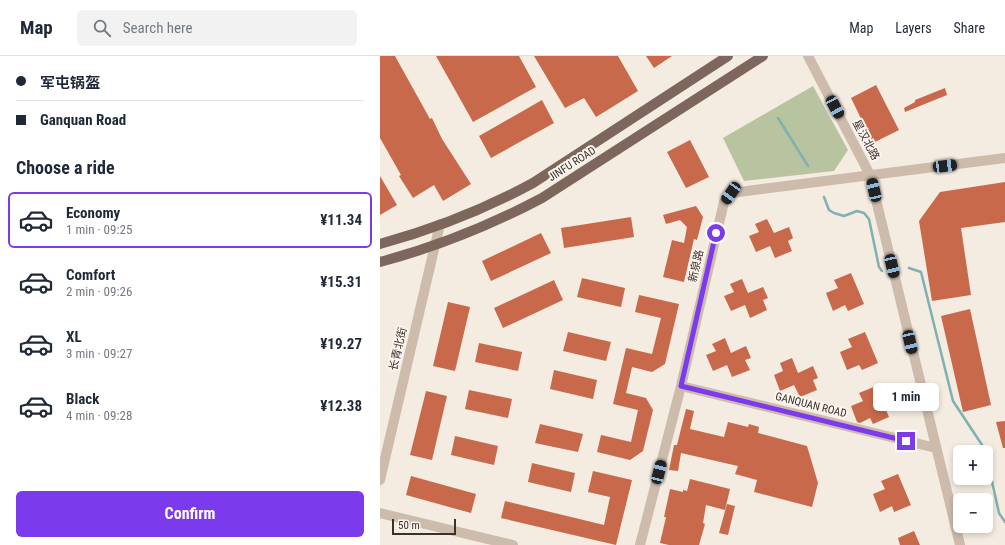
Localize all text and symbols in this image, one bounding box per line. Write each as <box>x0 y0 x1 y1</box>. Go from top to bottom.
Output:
search box <box>77 10 357 46</box>
text: Map <box>20 16 53 39</box>
icon: search <box>91 17 113 39</box>
text: Search here <box>123 19 193 37</box>
text: Map <box>849 20 873 36</box>
text: Layers <box>895 20 932 36</box>
text: Share <box>954 20 985 36</box>
text: 军屯锅盔 <box>40 74 100 92</box>
car <box>824 94 846 120</box>
text: Ganquan Road <box>40 111 126 129</box>
street label: 星汉北路 <box>850 118 882 162</box>
street label: JINFU ROAD <box>546 144 598 184</box>
text: Choose a ride <box>16 157 115 178</box>
car <box>932 159 958 173</box>
car <box>865 177 883 203</box>
car <box>719 180 743 206</box>
icon: car <box>18 202 54 238</box>
text: Economy <box>66 204 120 222</box>
text: ¥11.34 <box>320 211 362 229</box>
text: 1 min · 09:25 <box>66 222 132 237</box>
route start <box>707 224 725 242</box>
street label: 新泉路 <box>686 248 706 284</box>
car <box>883 253 901 279</box>
icon: car <box>18 264 54 300</box>
text: Comfort <box>66 266 115 284</box>
text: ¥15.31 <box>320 273 362 291</box>
text: 2 min · 09:26 <box>66 284 132 299</box>
icon: car <box>18 326 54 362</box>
street label: 长青北街 <box>387 326 409 372</box>
text: XL <box>66 328 82 346</box>
car <box>901 329 919 355</box>
text: ¥19.27 <box>320 335 362 353</box>
text: 3 min · 09:27 <box>66 346 132 361</box>
callout: 1 min <box>873 383 939 411</box>
icon: car <box>18 388 54 424</box>
text: 1 min <box>892 389 920 404</box>
text: Black <box>66 390 99 408</box>
street label: GANQUAN ROAD <box>774 390 848 420</box>
text: ¥12.38 <box>320 397 362 415</box>
text: 4 min · 09:28 <box>66 408 132 423</box>
route end <box>897 432 915 450</box>
map controls <box>953 445 993 533</box>
button: + <box>953 445 993 485</box>
car <box>650 459 668 485</box>
button: Confirm <box>16 491 364 537</box>
button: − <box>953 493 993 533</box>
scale bar <box>392 517 456 536</box>
text: 50 m <box>398 519 420 532</box>

